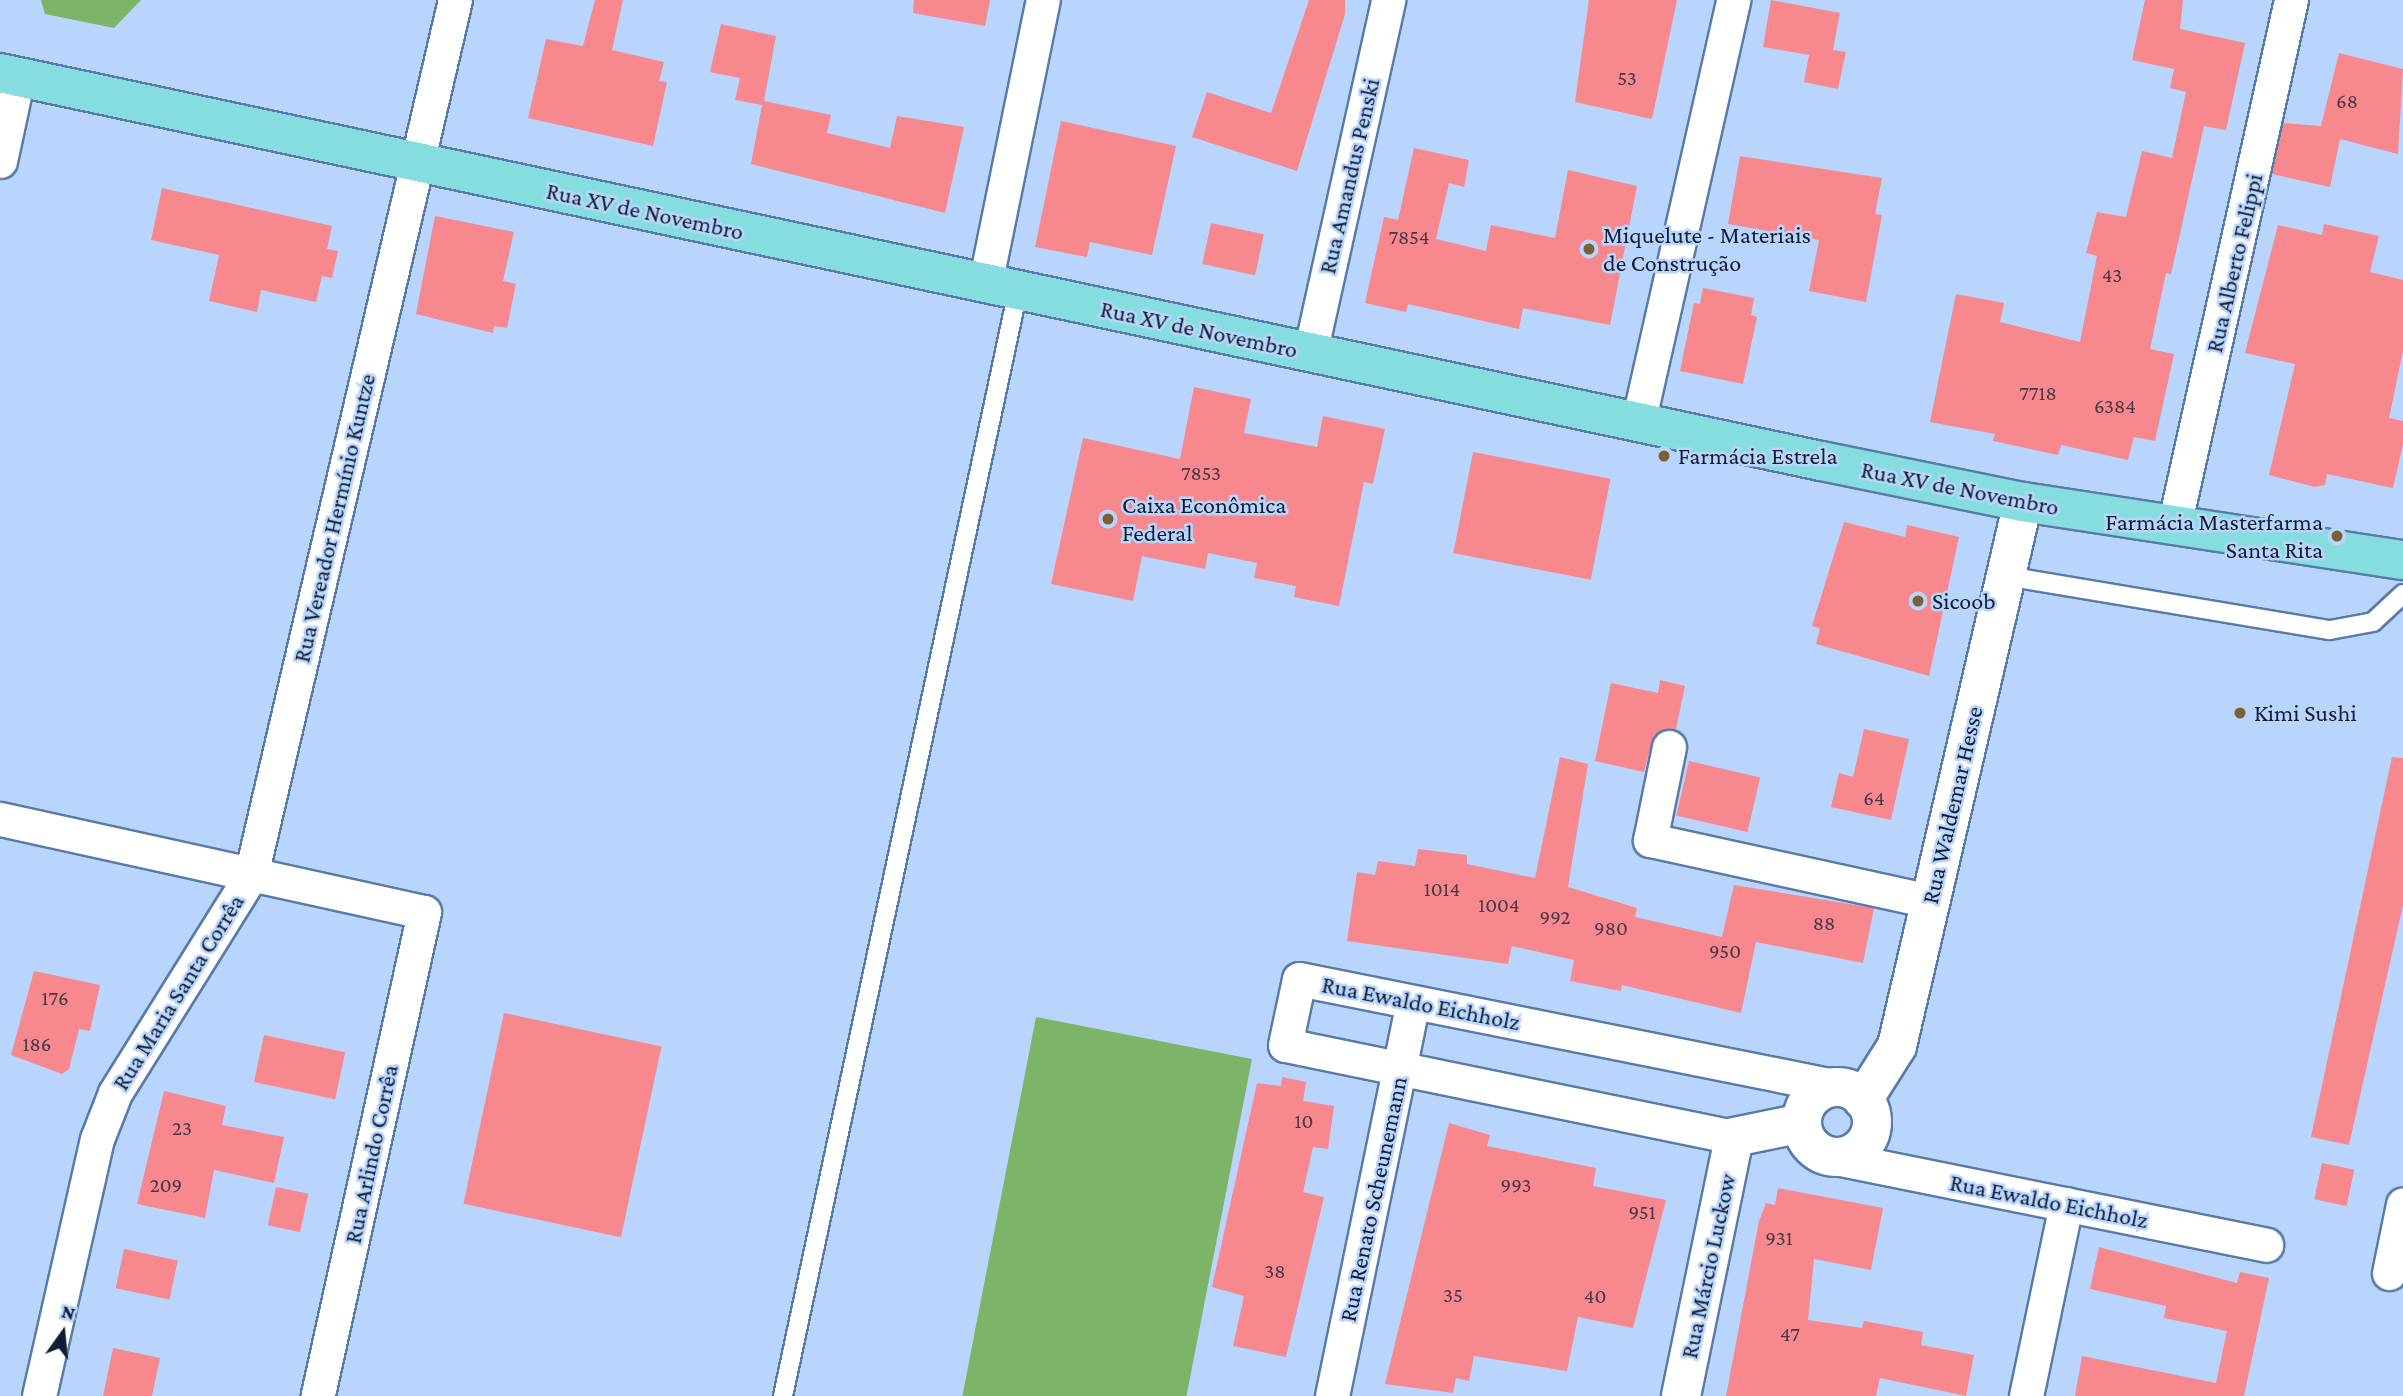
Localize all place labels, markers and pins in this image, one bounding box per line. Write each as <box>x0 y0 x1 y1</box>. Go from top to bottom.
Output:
place label: Miquelute - Materiais de Construção <box>1603 221 1811 277</box>
marker: Miquelute - Materiais de Construção <box>1581 241 1597 257</box>
place label: Farmácia Estrela <box>1678 442 1838 470</box>
marker: Farmácia Estrela <box>1656 448 1672 464</box>
place label: Caixa Econômica Federal <box>1122 491 1286 547</box>
place label: Farmácia Masterfarma Santa Rita <box>2105 508 2323 564</box>
marker: Caixa Econômica Federal <box>1100 511 1116 527</box>
marker: Farmácia Masterfarma Santa Rita <box>2329 528 2345 544</box>
place label: Sicoob <box>1932 587 1995 615</box>
marker: Sicoob <box>1910 593 1926 609</box>
place label: Kimi Sushi <box>2254 699 2357 727</box>
marker: Kimi Sushi <box>2232 705 2248 721</box>

